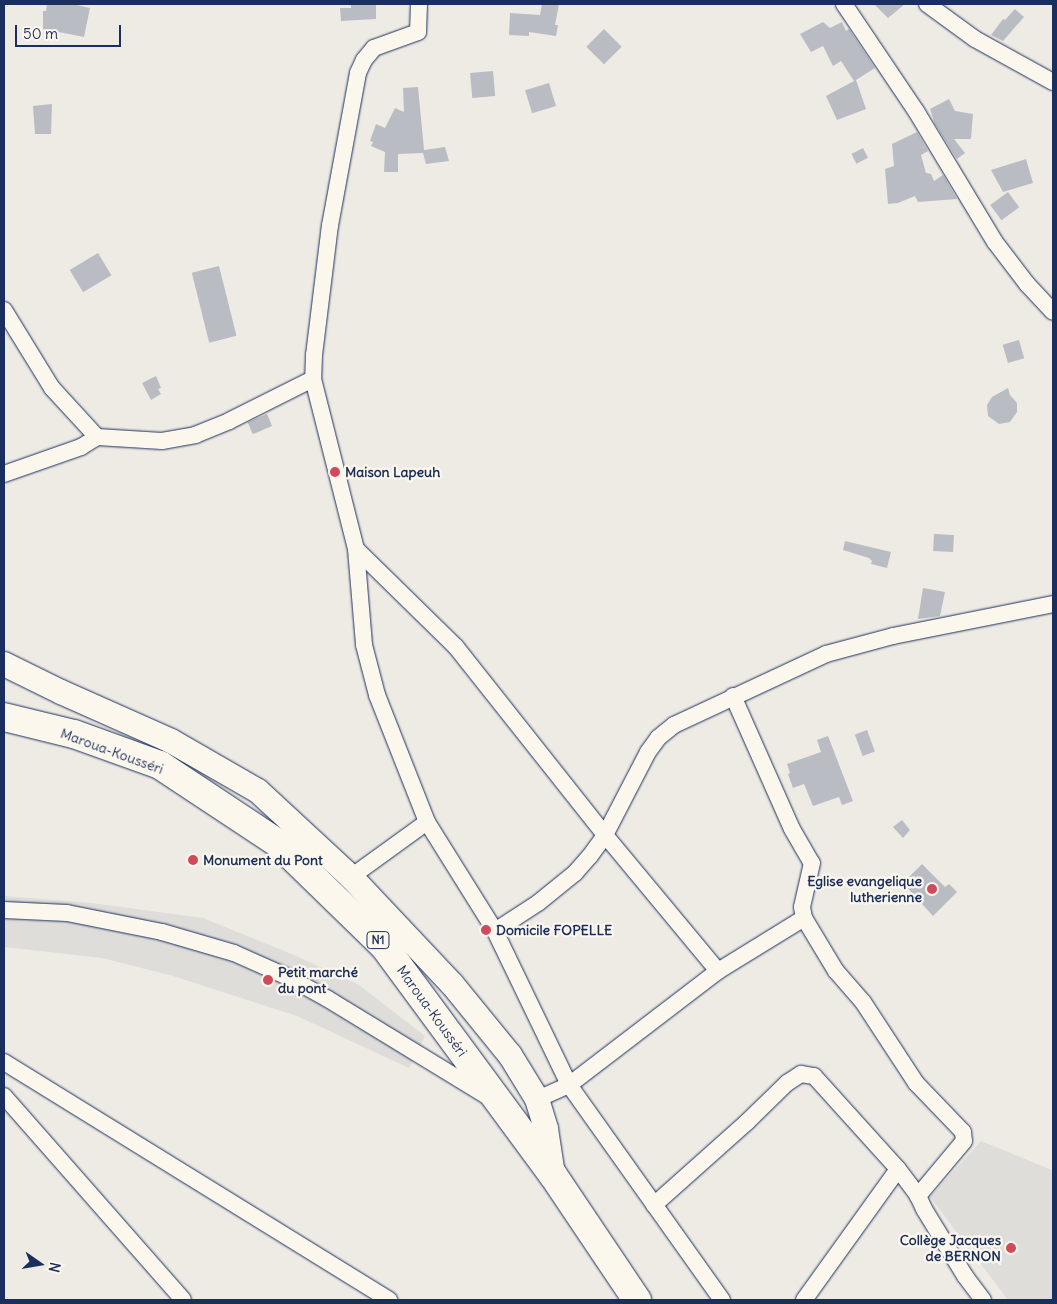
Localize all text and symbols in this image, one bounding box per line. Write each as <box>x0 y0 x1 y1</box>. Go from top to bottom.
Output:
scale bar <box>18 15 124 47</box>
text: 50 m <box>23 24 58 43</box>
place label: Maison Lapeuh <box>345 464 440 480</box>
marker: Maison Lapeuh <box>329 466 341 478</box>
street label: Maroua-Kousséri <box>58 725 166 777</box>
place label: Monument du Pont <box>203 852 323 868</box>
marker: Monument du Pont <box>187 854 199 866</box>
place label: Eglise evangelique lutherienne <box>807 873 922 906</box>
marker: Eglise evangelique lutherienne <box>926 883 938 895</box>
place label: Domicile FOPELLE <box>496 922 612 938</box>
marker: Domicile FOPELLE <box>480 924 492 936</box>
road number: N1 <box>366 930 390 950</box>
street label: Maroua-Kousséri <box>393 962 471 1060</box>
place label: Petit marché du pont <box>278 964 358 996</box>
marker: Petit marché du pont <box>262 974 274 986</box>
place label: Collège Jacques de BERNON <box>900 1232 1001 1264</box>
north arrow <box>15 1239 65 1289</box>
marker: Collège Jacques de BERNON <box>1005 1242 1017 1254</box>
text: N <box>45 1261 64 1274</box>

